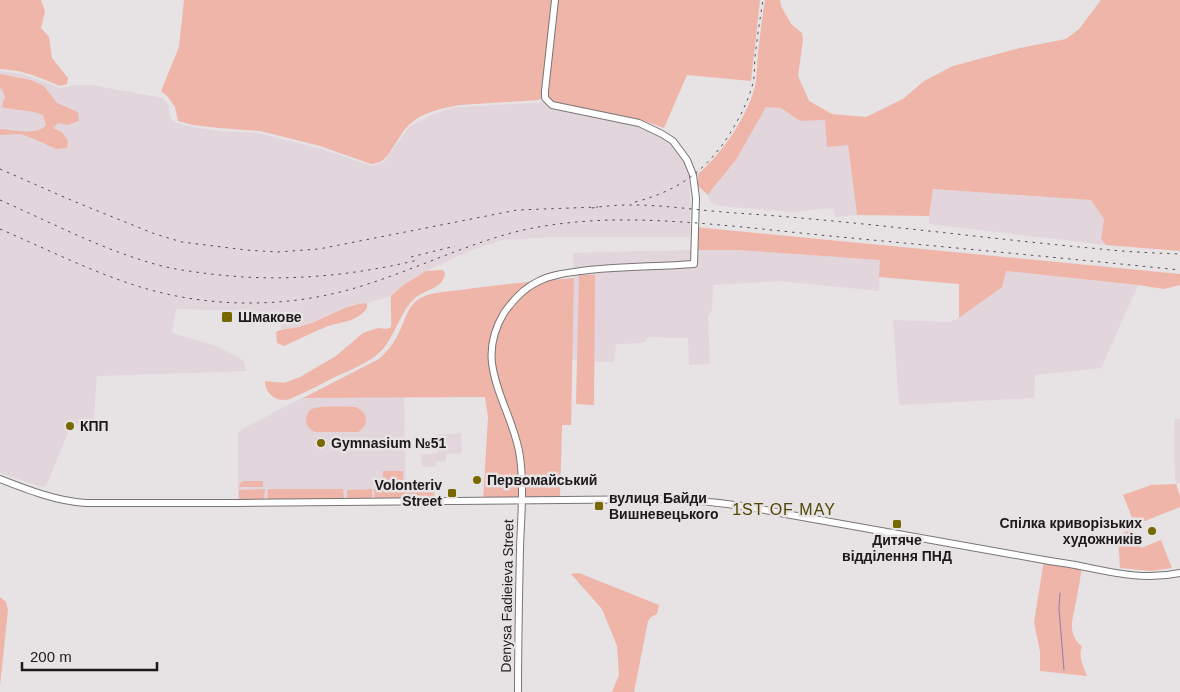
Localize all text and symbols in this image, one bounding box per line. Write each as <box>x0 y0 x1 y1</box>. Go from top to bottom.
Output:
place label: Шмакове <box>238 309 302 325</box>
marker: Шмакове <box>220 310 234 324</box>
place label: КПП <box>80 418 109 434</box>
marker: КПП <box>64 420 76 432</box>
place label: Gymnasium №51 <box>331 435 446 451</box>
marker: Gymnasium №51 <box>315 437 327 449</box>
place label: Первомайський <box>487 472 597 488</box>
marker: Первомайський <box>471 474 483 486</box>
place label: Volonteriv Street <box>375 477 442 509</box>
marker: Volonteriv Street <box>446 487 458 499</box>
place label: вулиця Байди Вишневецького <box>609 490 719 522</box>
marker: вулиця Байди Вишневецького <box>593 500 605 512</box>
district label: 1ST OF MAY <box>732 501 836 518</box>
place label: Спілка криворізьких художників <box>999 515 1142 547</box>
marker: Дитяче відділення ПНД <box>891 518 903 530</box>
street label: Denysa Fadieieva Street <box>498 519 516 673</box>
marker: Спілка криворізьких художників <box>1146 525 1158 537</box>
place label: Дитяче відділення ПНД <box>842 532 952 564</box>
scale bar <box>22 640 158 672</box>
text: 200 m <box>30 648 72 665</box>

